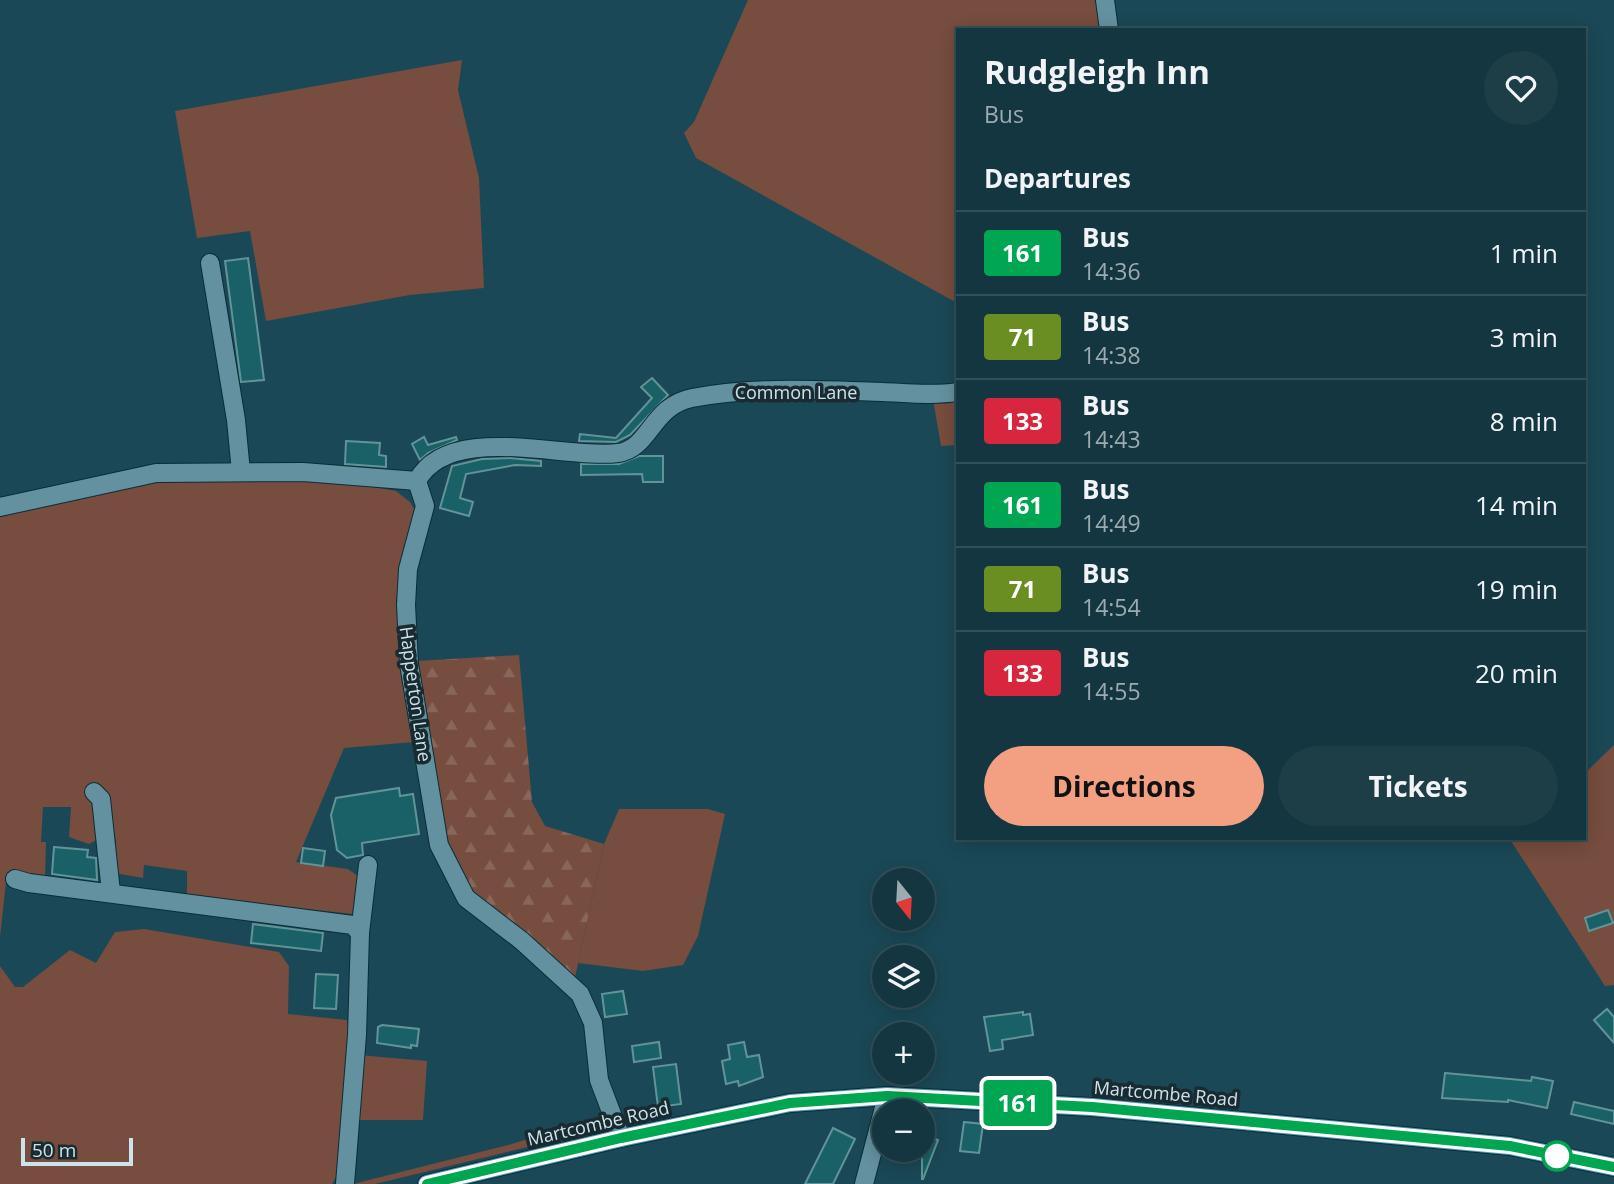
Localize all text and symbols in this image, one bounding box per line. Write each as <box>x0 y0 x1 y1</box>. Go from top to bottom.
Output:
text: Rudgleigh Inn <box>984 49 1210 94</box>
button: heart <box>1484 51 1558 125</box>
text: Bus <box>984 98 1024 130</box>
text: Departures <box>984 160 1131 196</box>
text: Bus <box>1082 219 1129 255</box>
text: 1 min <box>1490 235 1558 271</box>
text: 161 <box>1002 236 1043 269</box>
text: 14:36 <box>1082 255 1141 287</box>
text: Bus <box>1082 303 1129 339</box>
text: 3 min <box>1490 319 1558 355</box>
text: 71 <box>1009 320 1036 353</box>
text: 14:38 <box>1082 339 1141 371</box>
street label: Common Lane <box>735 380 857 404</box>
text: Bus <box>1082 387 1129 423</box>
text: 8 min <box>1490 403 1558 439</box>
text: 133 <box>1002 404 1043 437</box>
text: 14:43 <box>1082 423 1141 455</box>
text: Bus <box>1082 471 1129 507</box>
text: 14 min <box>1475 487 1558 523</box>
text: 161 <box>1002 488 1043 521</box>
text: 14:49 <box>1082 507 1141 539</box>
text: Bus <box>1082 555 1129 591</box>
text: 19 min <box>1475 571 1558 607</box>
text: 71 <box>1009 572 1036 605</box>
text: 14:54 <box>1082 591 1141 623</box>
street label: Happerton Lane <box>395 625 437 763</box>
text: Bus <box>1082 639 1129 675</box>
text: 20 min <box>1475 655 1558 691</box>
text: 133 <box>1002 656 1043 689</box>
text: 14:55 <box>1082 675 1141 707</box>
button: Directions <box>984 746 1264 826</box>
button: Tickets <box>1278 746 1558 826</box>
north arrow <box>872 868 934 931</box>
map controls <box>872 868 935 1162</box>
button: layers <box>872 945 935 1008</box>
button: + <box>872 1022 935 1085</box>
street label: Martcombe Road <box>1093 1075 1239 1111</box>
line badge: 161 <box>978 1080 1058 1126</box>
text: 161 <box>997 1086 1039 1119</box>
street label: Martcombe Road <box>525 1095 671 1151</box>
button: − <box>872 1099 935 1162</box>
scale bar <box>21 1135 133 1167</box>
text: 50 m <box>32 1137 76 1163</box>
unlabelled marker <box>1542 1141 1572 1171</box>

